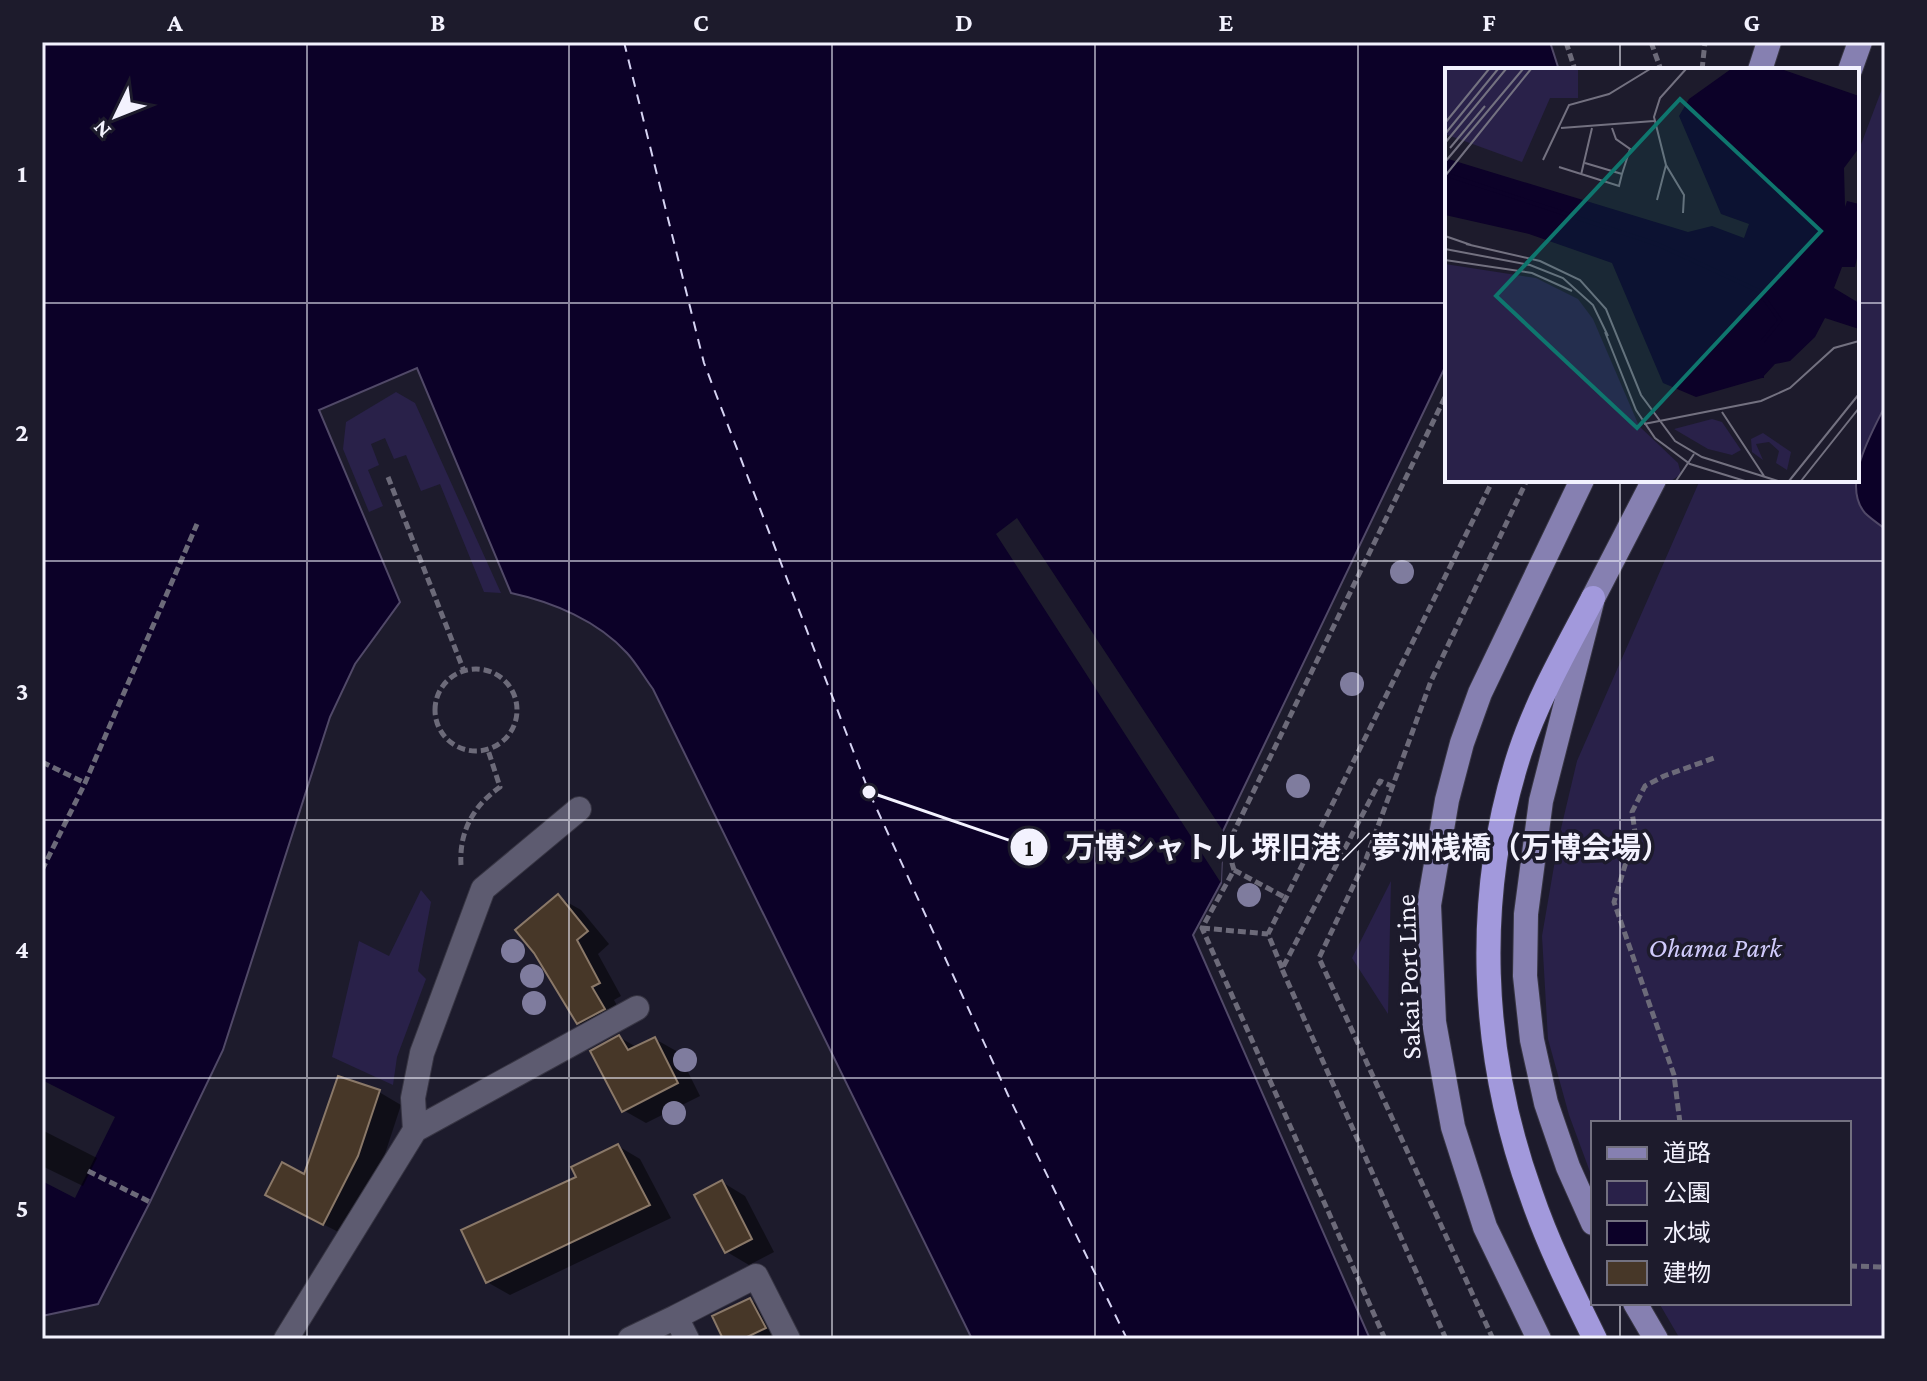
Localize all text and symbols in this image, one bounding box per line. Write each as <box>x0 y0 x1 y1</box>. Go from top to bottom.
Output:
text: A <box>166 8 183 37</box>
text: B <box>430 8 446 37</box>
text: C <box>693 8 709 37</box>
text: D <box>955 8 973 37</box>
text: E <box>1219 8 1234 37</box>
text: F <box>1482 8 1496 37</box>
text: G <box>1744 8 1760 37</box>
inset map <box>1445 68 1859 482</box>
north arrow <box>76 76 156 156</box>
text: N <box>87 115 116 143</box>
text: 1 <box>17 159 27 188</box>
text: 2 <box>15 418 29 447</box>
text: 3 <box>16 677 28 706</box>
callout: 万博シャトル 堺旧港／夢洲桟橋（万博会場） <box>1009 820 1687 874</box>
text: 万博シャトル 堺旧港／夢洲桟橋（万博会場） <box>1065 831 1671 864</box>
text: 1 <box>1025 834 1034 861</box>
street label: Sakai Port Line <box>1390 894 1426 1060</box>
park label: Ohama Park <box>1649 932 1783 963</box>
text: 4 <box>15 935 29 964</box>
legend <box>1591 1121 1851 1305</box>
text: 道路 <box>1663 1139 1711 1166</box>
text: 公園 <box>1663 1179 1711 1206</box>
text: 5 <box>16 1194 28 1223</box>
text: 水域 <box>1663 1219 1711 1246</box>
text: 建物 <box>1663 1259 1711 1286</box>

